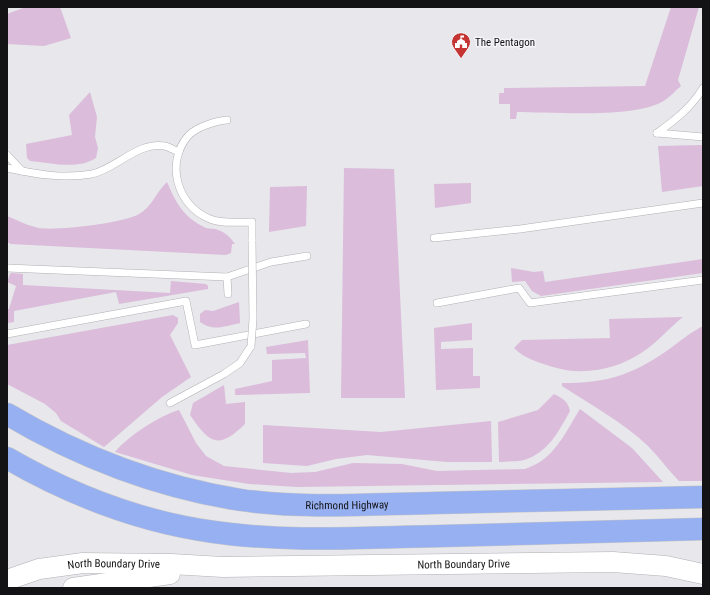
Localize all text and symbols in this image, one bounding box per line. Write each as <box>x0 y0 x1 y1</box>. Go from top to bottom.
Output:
public building icon: The Pentagon <box>450 31 472 59</box>
place label: The Pentagon <box>475 36 535 49</box>
street label: Richmond Highway <box>305 498 389 512</box>
street label: North Boundary Drive <box>67 557 160 572</box>
street label: North Boundary Drive <box>417 557 510 572</box>

